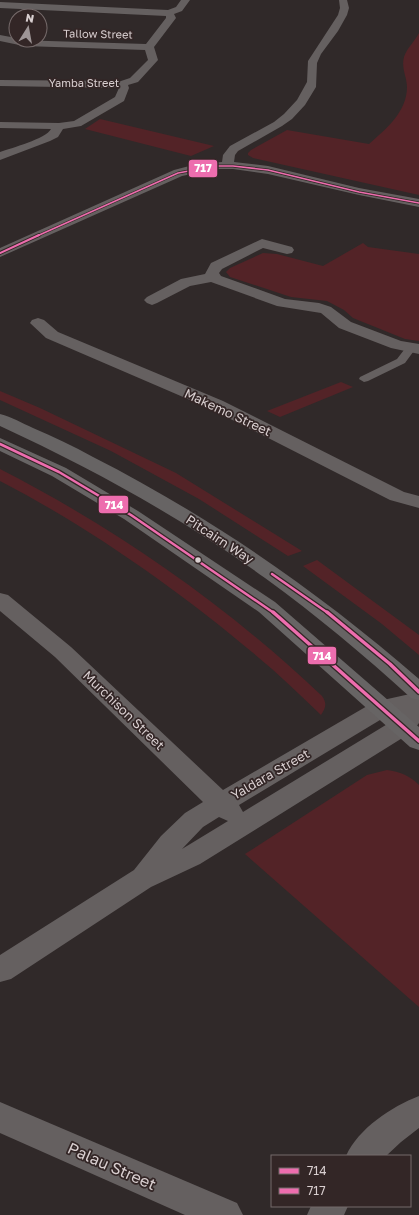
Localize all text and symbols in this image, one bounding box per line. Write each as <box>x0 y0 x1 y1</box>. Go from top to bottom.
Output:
north arrow <box>8 8 48 48</box>
text: N <box>25 11 35 25</box>
street label: Tallow Street <box>63 26 133 41</box>
street label: Yamba Street <box>49 76 119 89</box>
line badge: 717 <box>188 159 218 178</box>
text: 717 <box>194 161 212 174</box>
street label: Makemo Street <box>182 385 274 439</box>
line badge: 714 <box>98 495 129 514</box>
text: 714 <box>105 498 123 511</box>
street label: Pitcairn Way <box>183 511 258 567</box>
unlabelled marker <box>193 555 203 565</box>
line badge: 714 <box>307 646 337 665</box>
text: 714 <box>313 649 331 662</box>
street label: Murchison Street <box>80 667 168 753</box>
street label: Yaldara Street <box>228 745 312 803</box>
street label: Palau Street <box>65 1138 159 1194</box>
legend <box>271 1155 411 1207</box>
text: 714 <box>307 1163 327 1178</box>
text: 717 <box>307 1183 326 1198</box>

